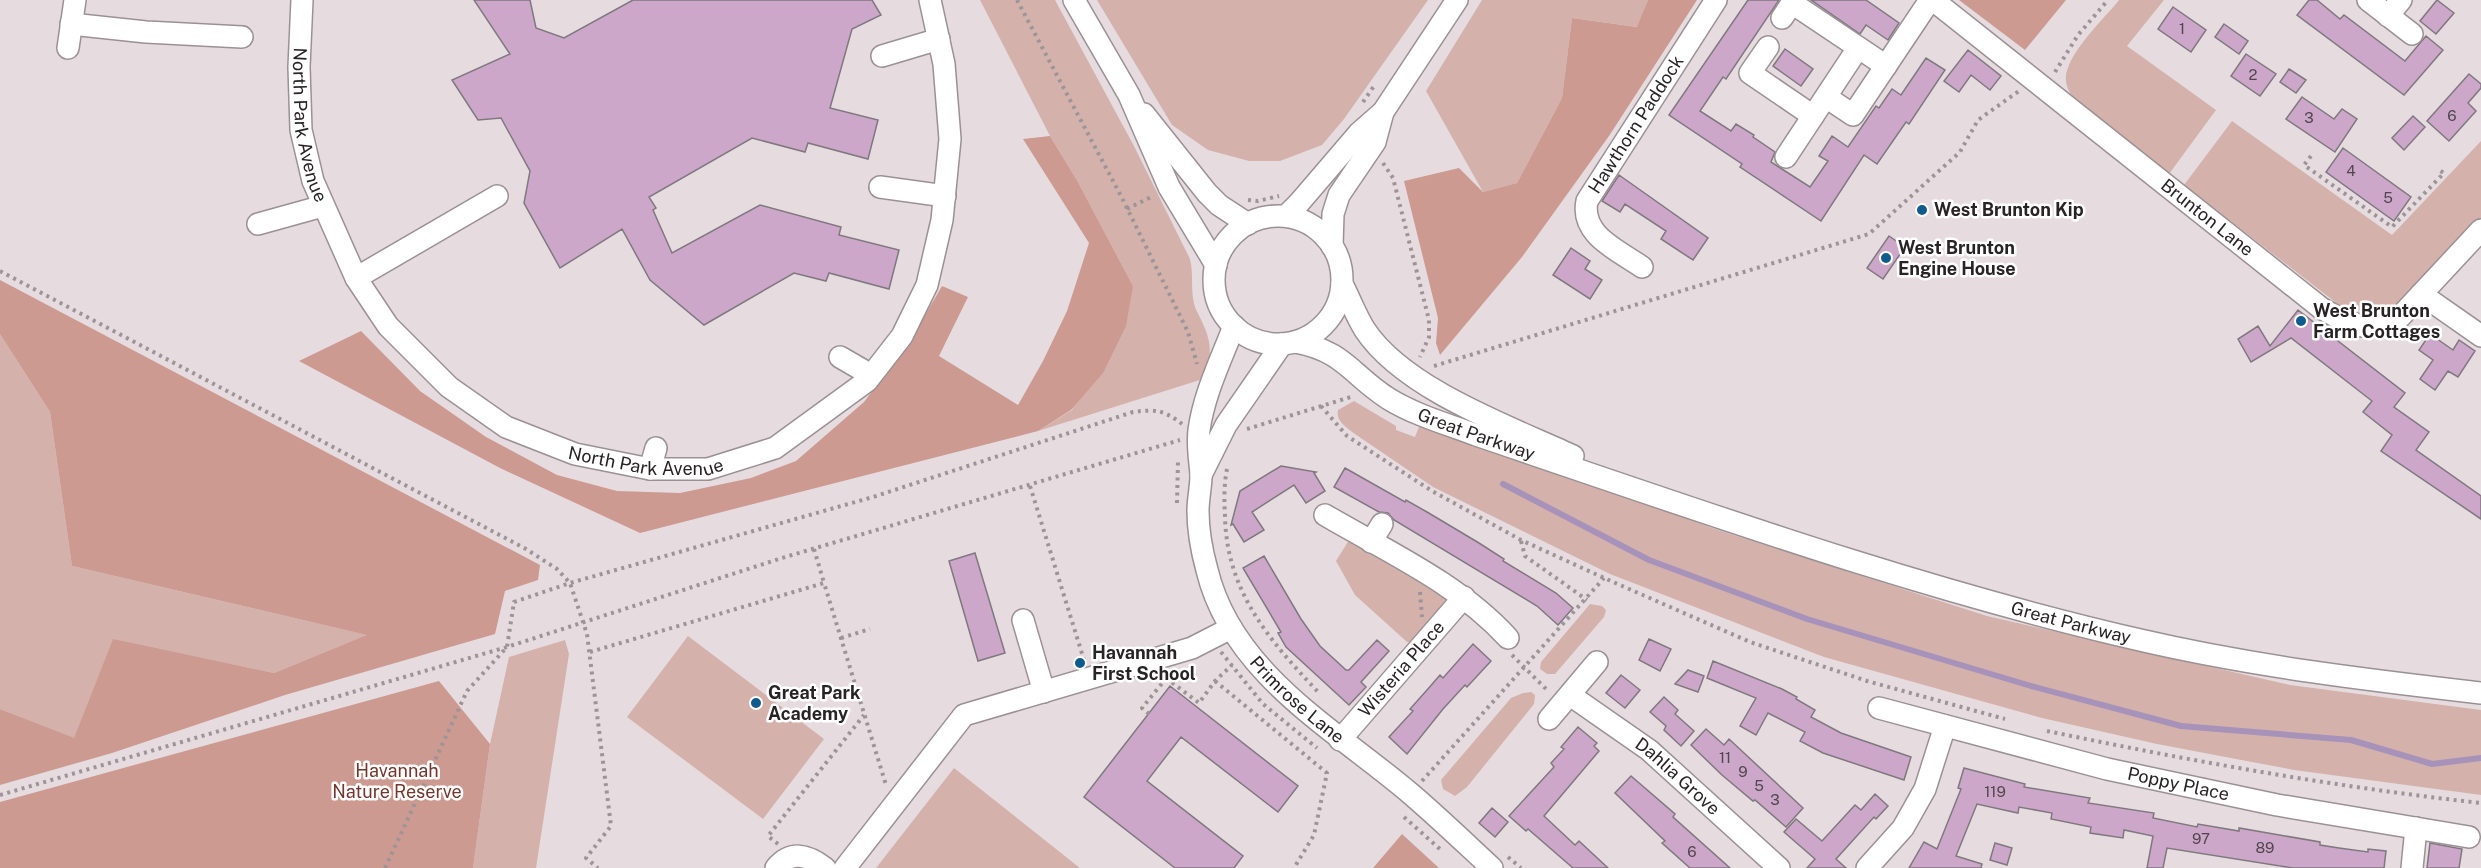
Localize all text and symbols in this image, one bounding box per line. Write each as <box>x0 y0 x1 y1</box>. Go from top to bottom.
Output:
house number: 1 <box>2179 20 2185 37</box>
street label: North Park Avenue <box>289 47 332 205</box>
street label: Hawthorn Paddock <box>1584 51 1688 197</box>
house number: 2 <box>2249 66 2258 83</box>
house number: 6 <box>2447 107 2457 124</box>
house number: 3 <box>2304 109 2314 126</box>
house number: 4 <box>2346 162 2356 179</box>
street label: Brunton Lane <box>2157 174 2258 260</box>
house number: 5 <box>2383 189 2393 206</box>
place label: West Brunton Kip <box>1934 199 2084 220</box>
marker: West Brunton Kip <box>1915 203 1929 217</box>
place label: West Brunton Engine House <box>1898 237 2016 279</box>
marker: West Brunton Engine House <box>1879 251 1893 265</box>
place label: West Brunton Farm Cottages <box>2313 300 2440 342</box>
marker: West Brunton Farm Cottages <box>2294 314 2308 328</box>
street label: Great Parkway <box>1415 404 1538 464</box>
street label: North Park Avenue <box>566 442 726 480</box>
street label: Great Parkway <box>2009 597 2133 648</box>
street label: Wisteria Place <box>1354 616 1448 721</box>
place label: Havannah First School <box>1092 642 1196 684</box>
street label: Primrose Lane <box>1246 652 1348 747</box>
marker: Havannah First School <box>1073 656 1087 670</box>
place label: Great Park Academy <box>768 682 861 724</box>
marker: Great Park Academy <box>749 696 763 710</box>
street label: Dahlia Grove <box>1631 733 1724 819</box>
house number: 11 <box>1719 749 1731 766</box>
park label: Havannah Nature Reserve <box>332 760 462 802</box>
house number: 9 <box>1738 763 1748 780</box>
street label: Poppy Place <box>2126 763 2231 805</box>
house number: 5 <box>1754 777 1764 794</box>
house number: 119 <box>1984 783 2006 800</box>
house number: 3 <box>1770 791 1780 808</box>
house number: 97 <box>2192 830 2210 847</box>
house number: 89 <box>2256 839 2274 856</box>
house number: 6 <box>1687 843 1697 860</box>

